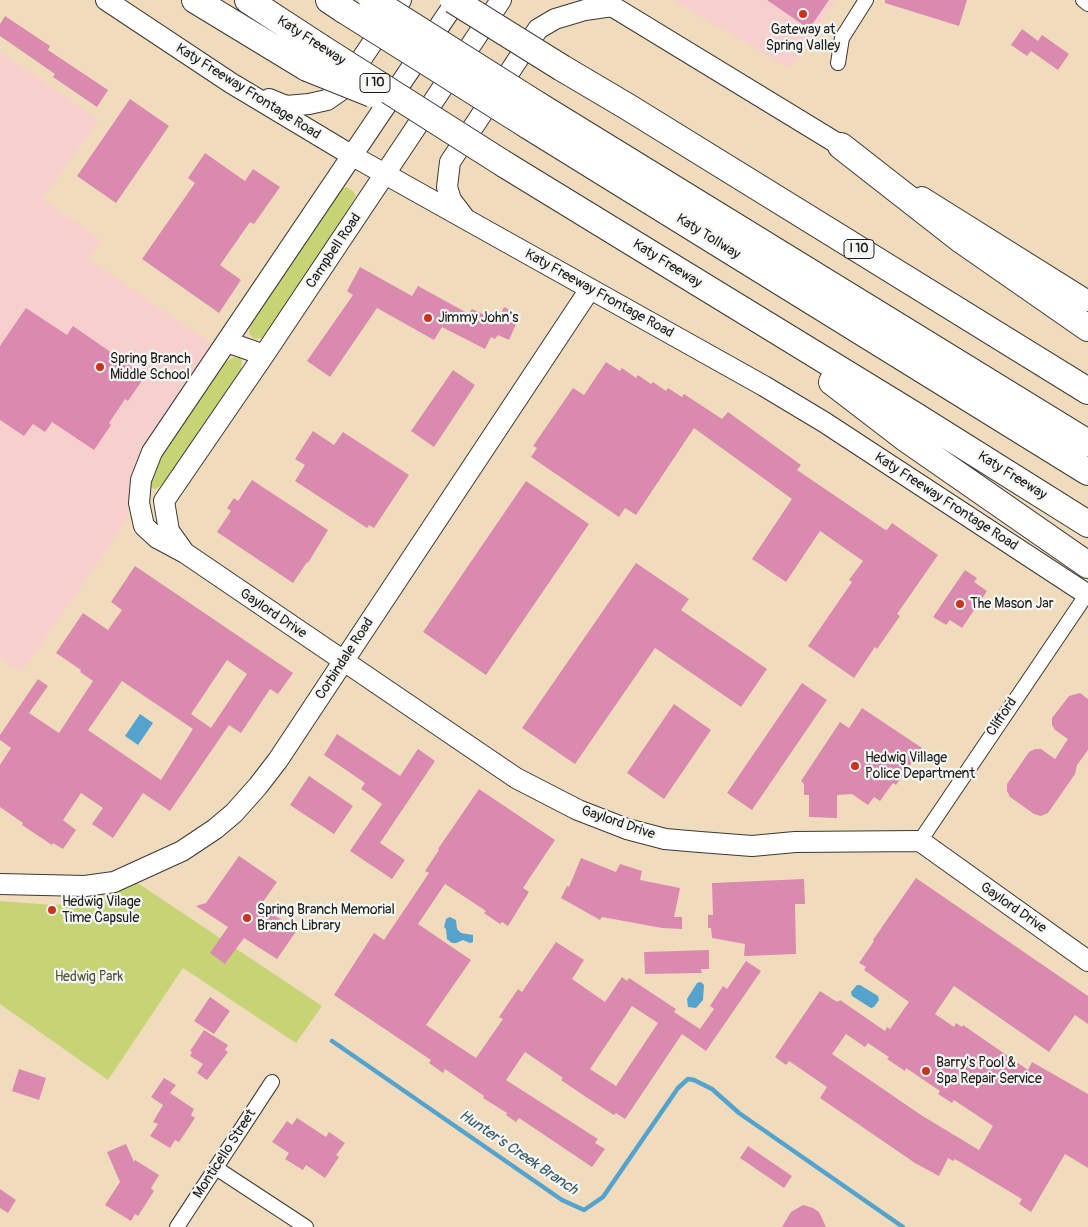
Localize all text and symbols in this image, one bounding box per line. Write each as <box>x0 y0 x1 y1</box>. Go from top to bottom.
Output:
marker: Gateway at Spring Valley <box>797 8 809 20</box>
street label: Katy Freeway <box>274 13 348 69</box>
place label: Gateway at Spring Valley <box>766 22 840 54</box>
street label: Katy Freeway Frontage Road <box>173 40 323 144</box>
road number: I 10 <box>360 74 390 92</box>
street label: Campbell Road <box>303 210 365 292</box>
street label: Katy Tollway <box>673 211 743 263</box>
street label: Katy Freeway <box>629 236 705 292</box>
road number: I 10 <box>844 240 874 258</box>
street label: Katy Freeway Frontage Road <box>522 246 676 342</box>
place label: Jimmy John's <box>438 310 518 326</box>
marker: Jimmy John's <box>422 312 434 324</box>
place label: Spring Branch Middle School <box>110 351 191 384</box>
marker: Spring Branch Middle School <box>94 361 106 373</box>
street label: Katy Freeway <box>974 448 1050 504</box>
street label: Katy Freeway Frontage Road <box>871 449 1021 555</box>
street label: Gaylord Drive <box>236 585 310 643</box>
place label: The Mason Jar <box>970 596 1054 612</box>
marker: The Mason Jar <box>954 598 966 610</box>
street label: Corbindale Road <box>312 615 378 703</box>
street label: Clifford <box>983 695 1021 739</box>
place label: Hedwig Village Police Department <box>865 750 975 782</box>
marker: Hedwig Village Police Department <box>849 760 861 772</box>
street label: Gaylord Drive <box>579 803 657 843</box>
street label: Gaylord Drive <box>977 879 1049 937</box>
place label: Hedwig Vilage Time Capsule <box>62 894 141 926</box>
place label: Spring Branch Memorial Branch Library <box>257 902 395 934</box>
marker: Hedwig Vilage Time Capsule <box>46 904 58 916</box>
marker: Spring Branch Memorial Branch Library <box>241 912 253 924</box>
park label: Hedwig Park <box>55 969 123 985</box>
place label: Barry's Pool & Spa Repair Service <box>936 1055 1042 1088</box>
marker: Barry's Pool & Spa Repair Service <box>920 1065 932 1077</box>
street label: Monticello Street <box>190 1106 260 1202</box>
water label: Hunter's Creek Branch <box>455 1107 581 1199</box>

